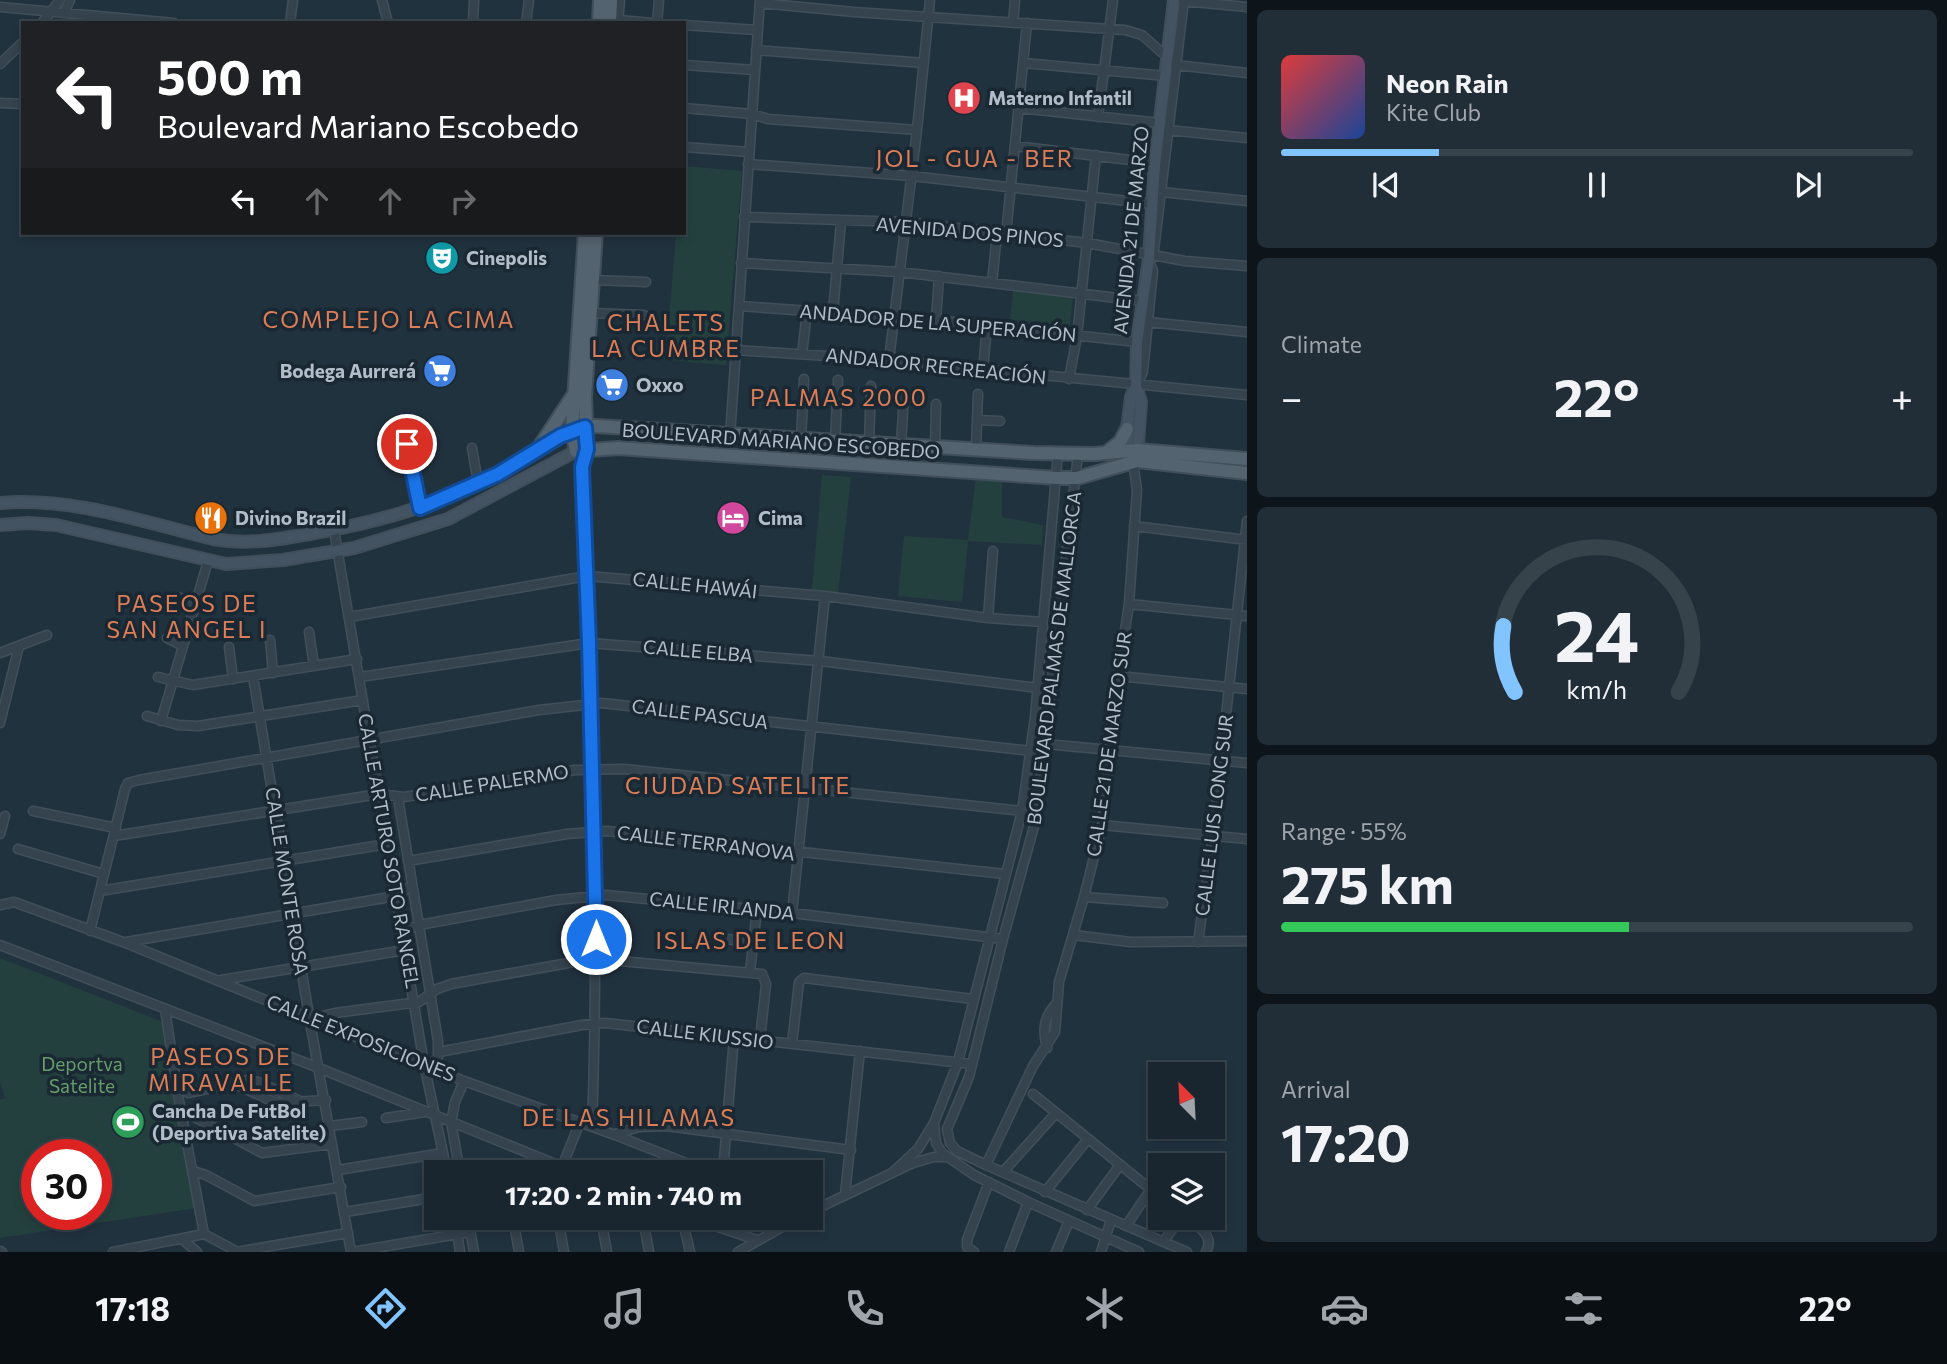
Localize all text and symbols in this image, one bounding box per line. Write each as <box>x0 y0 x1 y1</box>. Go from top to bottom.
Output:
text: 500 m <box>157 45 303 105</box>
icon: left <box>42 49 133 140</box>
text: Neon Rain <box>1386 67 1509 98</box>
hospital icon: Materno Infantil <box>945 79 983 117</box>
place label: Materno Infantil <box>988 86 1132 109</box>
text: Kite Club <box>1386 98 1481 126</box>
text: Boulevard Mariano Escobedo <box>157 105 579 145</box>
street label: AVENIDA 21 DE MARZO <box>1108 125 1153 335</box>
district label: JOL - GUA - BER <box>876 144 1074 172</box>
icon: previous <box>1367 166 1405 204</box>
icon: pause <box>1578 166 1616 204</box>
icon: next <box>1789 166 1827 204</box>
icon: left <box>225 182 263 220</box>
icon: ahead <box>298 182 336 220</box>
icon: ahead <box>371 182 409 220</box>
icon: right <box>444 182 482 220</box>
street label: AVENIDA DOS PINOS <box>875 212 1065 251</box>
theatre icon: Cinepolis <box>423 239 461 277</box>
place label: Cinepolis <box>466 246 547 269</box>
street label: ANDADOR DE LA SUPERACIÓN <box>799 298 1078 346</box>
district label: COMPLEJO LA CIMA <box>263 305 515 333</box>
district label: CHALETS LA CUMBRE <box>591 308 741 362</box>
text: Climate <box>1281 330 1362 358</box>
street label: ANDADOR RECREACIÓN <box>825 341 1048 389</box>
supermarket icon: Bodega Aurrerá <box>421 352 459 390</box>
place label: Bodega Aurrerá <box>280 359 416 382</box>
text: 22° <box>1554 364 1639 428</box>
supermarket icon: Oxxo <box>593 366 631 404</box>
place label: Oxxo <box>636 373 684 396</box>
text: − <box>1281 373 1303 420</box>
text: + <box>1891 373 1913 420</box>
district label: PALMAS 2000 <box>750 383 928 411</box>
pin <box>377 414 437 474</box>
street label: BOULEVARD MARIANO ESCOBEDO <box>621 418 941 463</box>
icon: arrive <box>388 425 426 463</box>
street label: BOULEVARD PALMAS DE MALLORCA <box>1022 490 1085 826</box>
restaurant icon: Divino Brazil <box>192 499 230 537</box>
hotel icon: Cima <box>714 499 752 537</box>
place label: Divino Brazil <box>235 506 346 529</box>
place label: Cima <box>758 506 803 529</box>
street label: CALLE HAWÁI <box>632 567 759 602</box>
text: 24 <box>1554 588 1640 677</box>
district label: PASEOS DE SAN ANGEL I <box>107 589 267 643</box>
street label: CALLE 21 DE MARZO SUR <box>1081 629 1136 858</box>
street label: CALLE ELBA <box>642 634 754 667</box>
text: km/h <box>1567 674 1627 704</box>
street label: CALLE PASCUA <box>630 694 770 733</box>
street label: CALLE ARTURO SOTO RANGEL <box>354 712 425 990</box>
street label: CALLE LUIS LONG SUR <box>1190 712 1237 917</box>
street label: CALLE PALERMO <box>414 759 570 806</box>
district label: CIUDAD SATELITE <box>625 771 851 799</box>
street label: CALLE MONTE ROSA <box>261 785 314 976</box>
text: Range · 55% <box>1281 817 1407 845</box>
street label: CALLE TERRANOVA <box>616 820 796 865</box>
text: 275 km <box>1281 851 1454 915</box>
street label: CALLE IRLANDA <box>648 886 796 925</box>
position arrow <box>559 902 633 976</box>
district label: ISLAS DE LEON <box>656 926 846 954</box>
street label: CALLE EXPOSICIONES <box>263 989 459 1086</box>
street label: CALLE KIUSSIO <box>635 1014 775 1053</box>
district label: PASEOS DE MIRAVALLE <box>148 1042 294 1096</box>
park label: Deportva Satelite <box>41 1052 123 1097</box>
north arrow <box>1148 1062 1225 1139</box>
map controls <box>1148 1062 1225 1230</box>
text: Arrival <box>1281 1075 1351 1103</box>
place label: Cancha De FutBol (Deportiva Satelite) <box>152 1099 326 1144</box>
sports icon: Cancha De FutBol (Deportiva Satelite) <box>109 1103 147 1141</box>
district label: DE LAS HILAMAS <box>522 1103 736 1131</box>
text: 17:20 <box>1281 1109 1411 1173</box>
speed limit sign: 30 <box>21 1139 112 1230</box>
button: layers <box>1148 1153 1225 1230</box>
text: 17:20 · 2 min · 740 m <box>505 1179 742 1210</box>
icon: directions <box>361 1284 410 1333</box>
icon: music <box>600 1284 649 1333</box>
icon: phone <box>840 1284 889 1333</box>
icon: climate <box>1080 1284 1129 1333</box>
icon: car <box>1320 1284 1369 1333</box>
icon: filters <box>1559 1284 1608 1333</box>
text: 17:18 <box>95 1288 170 1328</box>
text: 22° <box>1799 1288 1852 1328</box>

